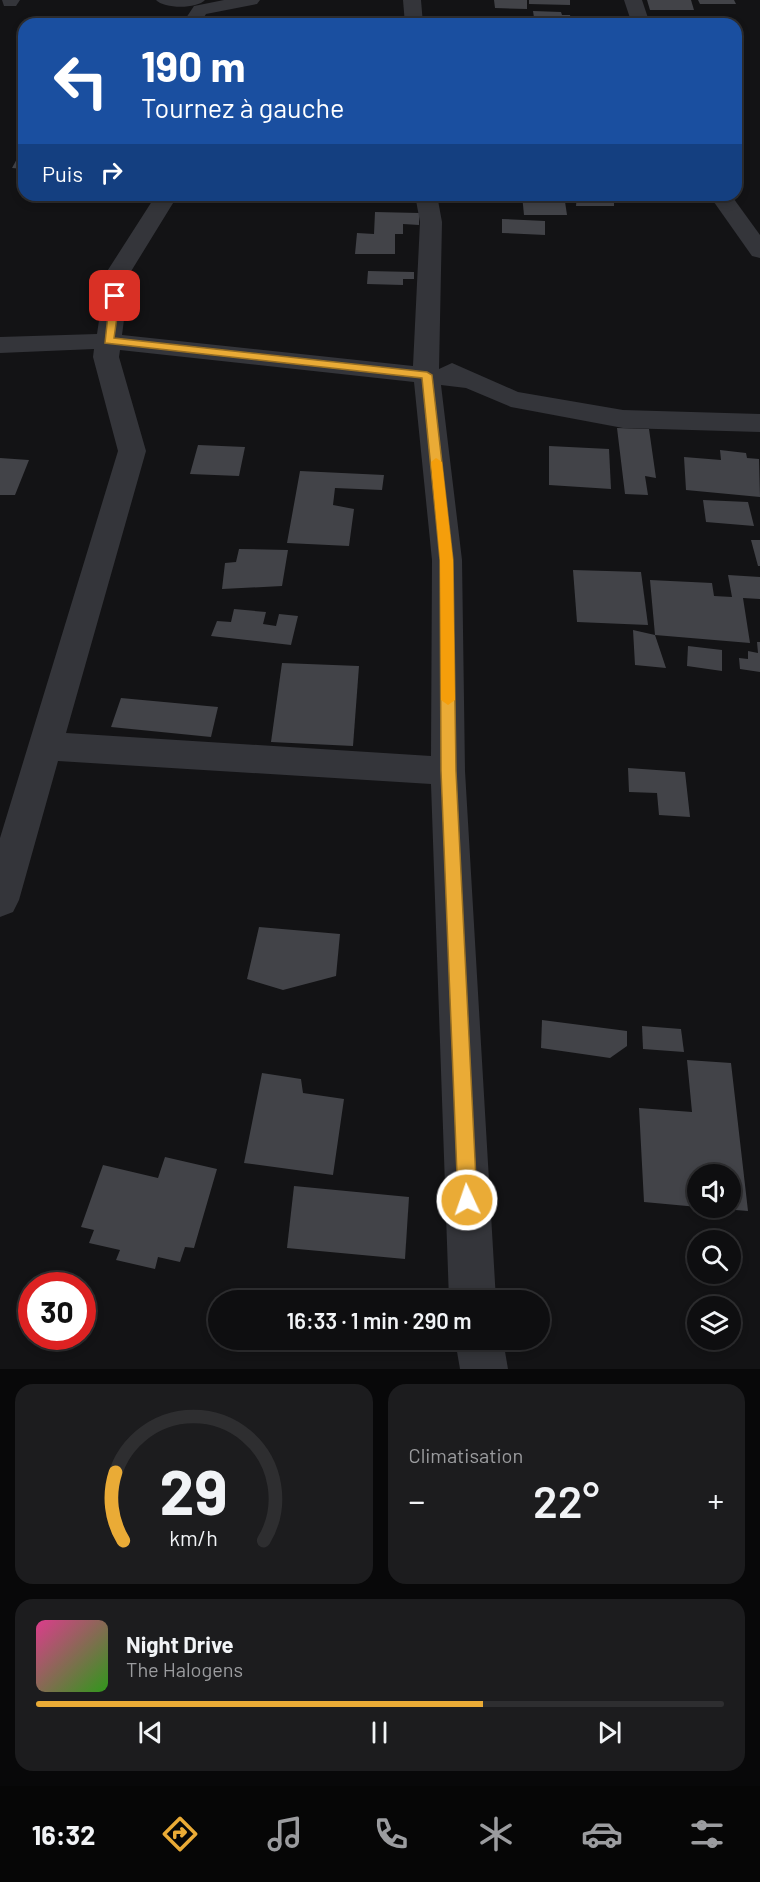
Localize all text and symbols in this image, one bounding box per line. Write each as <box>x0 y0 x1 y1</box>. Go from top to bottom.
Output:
text: 190 m <box>141 40 246 90</box>
icon: left <box>42 42 120 120</box>
text: Tournez à gauche <box>141 91 344 123</box>
icon: right <box>95 156 128 189</box>
text: Puis <box>42 160 83 186</box>
pin <box>89 270 140 321</box>
icon: arrive <box>98 279 131 312</box>
map controls <box>687 1164 741 1350</box>
button: sound <box>687 1164 741 1218</box>
position arrow <box>435 1168 499 1232</box>
button: search <box>687 1230 741 1284</box>
speed limit sign: 30 <box>18 1272 96 1350</box>
button: layers <box>687 1296 741 1350</box>
text: 16:33 · 1 min · 290 m <box>287 1307 471 1333</box>
text: Climatisation <box>409 1443 523 1467</box>
text: 29 <box>160 1453 228 1527</box>
text: 22° <box>533 1473 600 1527</box>
text: − <box>409 1480 425 1520</box>
text: + <box>707 1480 724 1520</box>
text: km/h <box>169 1525 218 1550</box>
text: Night Drive <box>126 1631 234 1657</box>
text: The Halogens <box>126 1657 243 1681</box>
icon: previous <box>134 1716 167 1749</box>
icon: pause <box>363 1716 396 1749</box>
icon: next <box>593 1716 626 1749</box>
icon: directions <box>159 1813 201 1855</box>
icon: music <box>264 1813 306 1855</box>
icon: phone <box>370 1813 412 1855</box>
icon: climate <box>475 1813 517 1855</box>
icon: car <box>581 1813 623 1855</box>
icon: filters <box>686 1813 728 1855</box>
text: 16:32 <box>32 1818 95 1850</box>

